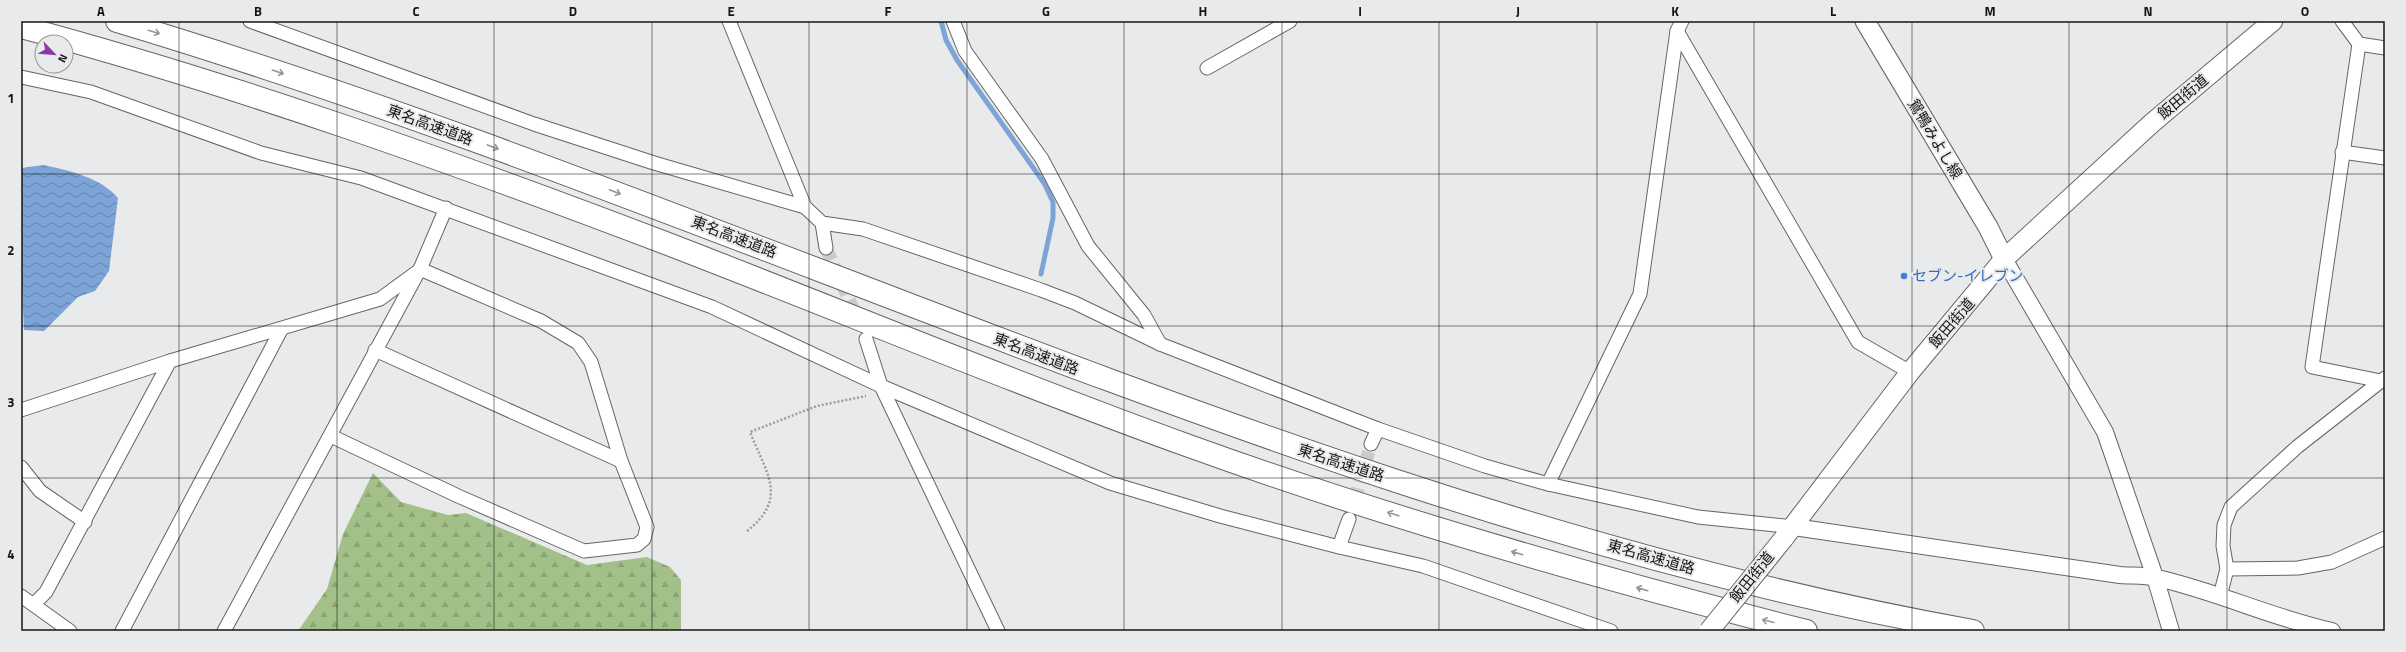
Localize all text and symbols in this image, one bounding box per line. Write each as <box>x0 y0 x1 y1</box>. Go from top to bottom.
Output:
text: A <box>97 1 105 21</box>
text: B <box>254 1 262 21</box>
text: C <box>412 1 420 21</box>
text: D <box>569 1 577 21</box>
text: E <box>727 1 735 21</box>
text: F <box>885 1 892 21</box>
text: G <box>1042 1 1050 21</box>
text: H <box>1199 1 1207 21</box>
text: I <box>1358 1 1362 21</box>
text: J <box>1516 1 1520 21</box>
text: K <box>1671 1 1679 21</box>
text: L <box>1830 1 1836 21</box>
text: M <box>1984 1 1996 21</box>
text: N <box>2143 1 2153 21</box>
text: O <box>2301 1 2309 21</box>
one-way arrow <box>148 29 161 36</box>
north arrow <box>34 34 74 74</box>
text: N <box>54 51 72 65</box>
one-way arrow <box>272 68 284 76</box>
street label: 飯田街道 <box>2152 69 2213 125</box>
text: 1 <box>7 88 15 108</box>
street label: 鴛鴨みよし線 <box>1902 94 1968 183</box>
street label: 東名高速道路 <box>384 98 476 151</box>
one-way arrow <box>487 144 499 152</box>
one-way arrow <box>609 189 621 197</box>
street label: 東名高速道路 <box>688 210 780 263</box>
text: 2 <box>7 240 15 260</box>
place label: セブン-イレブン <box>1912 264 2024 287</box>
marker: セブン-イレブン <box>1899 271 1909 281</box>
street label: 飯田街道 <box>1923 292 1980 353</box>
street label: 東名高速道路 <box>990 327 1082 380</box>
text: 3 <box>7 392 15 412</box>
street label: 東名高速道路 <box>1295 438 1388 487</box>
one-way arrow <box>1387 510 1400 517</box>
street label: 東名高速道路 <box>1605 533 1698 580</box>
text: 4 <box>7 544 15 564</box>
street label: 飯田街道 <box>1724 546 1779 607</box>
one-way arrow <box>1511 549 1524 556</box>
one-way arrow <box>1636 584 1649 592</box>
one-way arrow <box>1762 617 1775 625</box>

